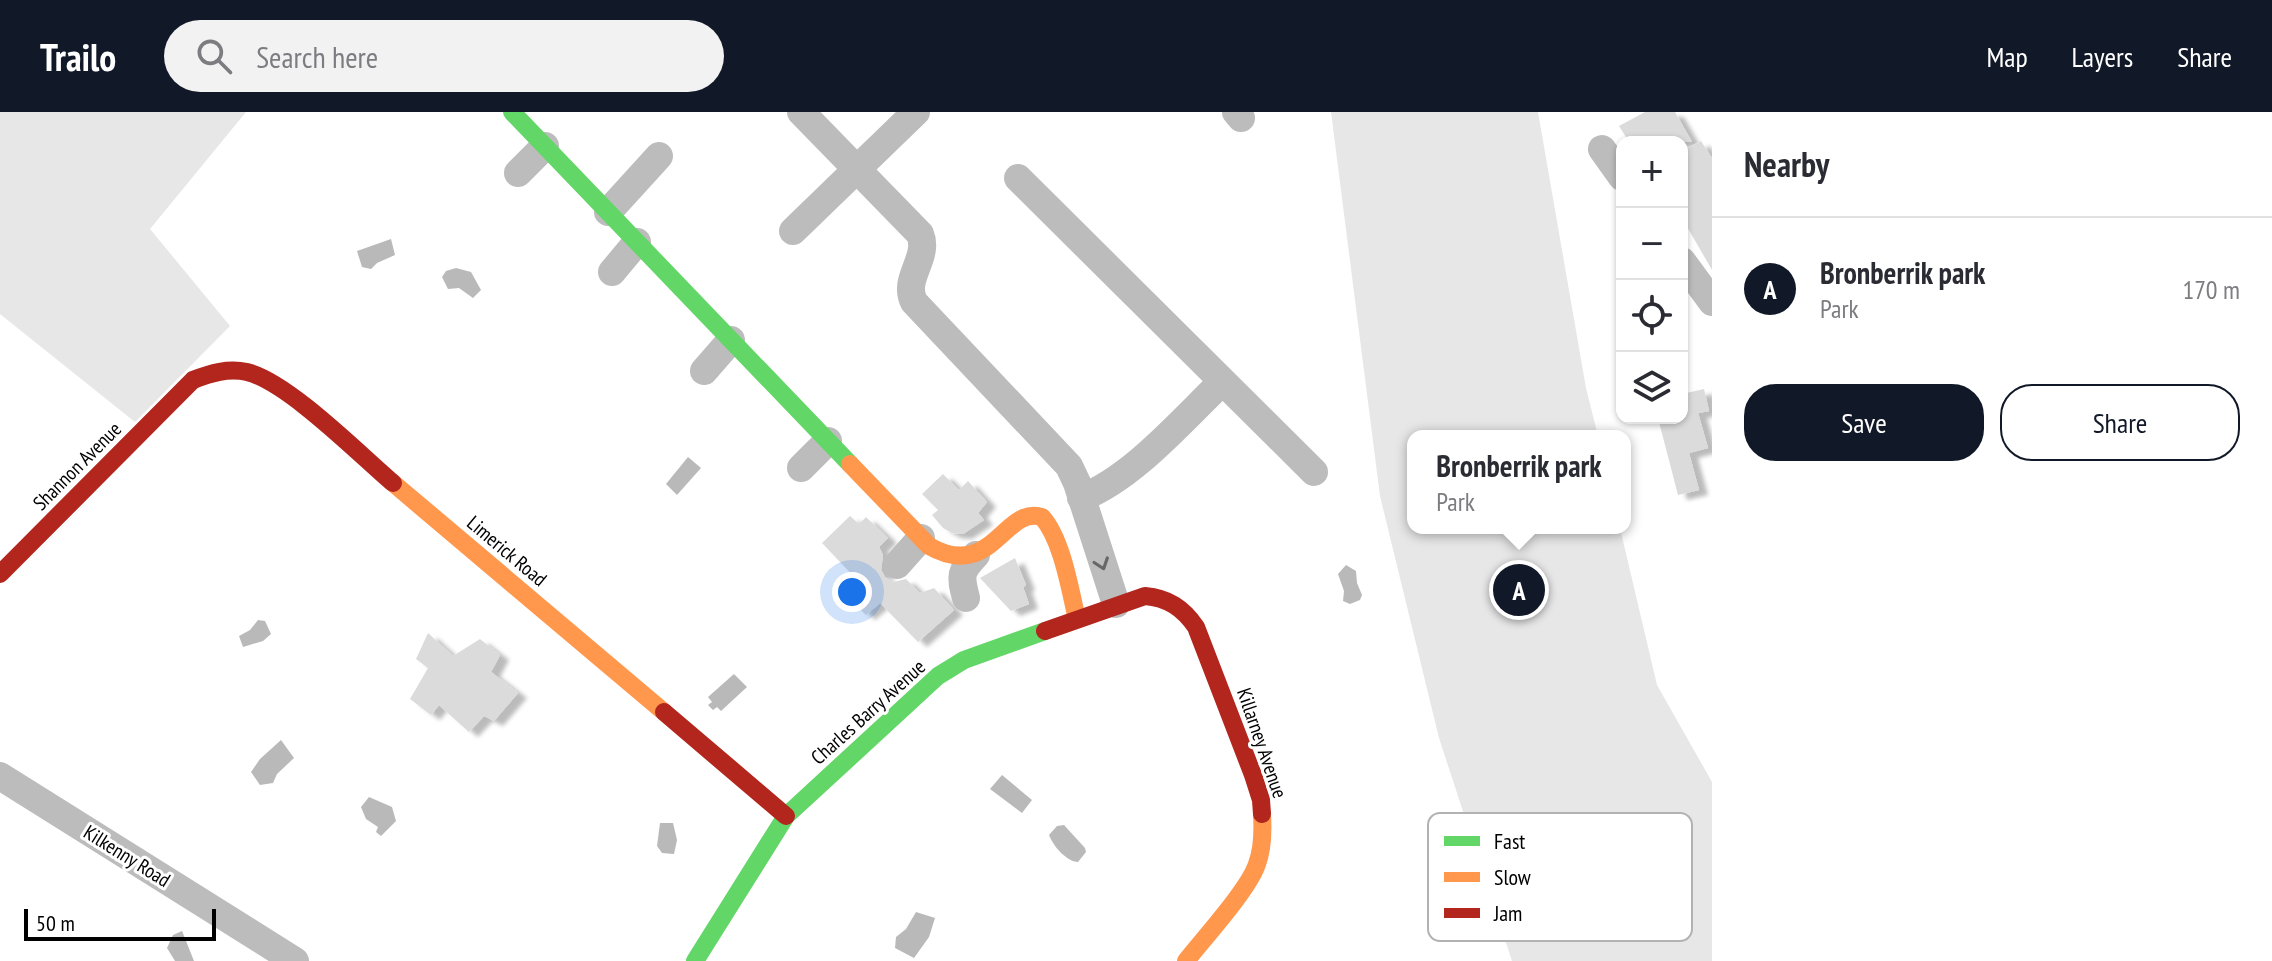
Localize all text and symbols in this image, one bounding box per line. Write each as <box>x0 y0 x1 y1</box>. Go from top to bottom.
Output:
search box <box>164 20 724 92</box>
text: Trailo <box>40 32 116 81</box>
icon: search <box>192 34 236 78</box>
text: Search here <box>256 37 378 76</box>
text: Map <box>1986 38 2028 75</box>
text: Layers <box>2072 38 2133 75</box>
text: Share <box>2177 38 2232 75</box>
map controls <box>1616 136 1688 424</box>
button: + <box>1616 136 1688 208</box>
text: Nearby <box>1744 142 1829 186</box>
button: − <box>1616 208 1688 280</box>
text: Bronberrik park <box>1820 253 1985 292</box>
text: A <box>1763 273 1777 306</box>
text: 170 m <box>2182 273 2240 306</box>
button: locate <box>1616 280 1688 352</box>
text: Park <box>1820 292 1859 325</box>
button: layers <box>1616 352 1688 424</box>
button: Save <box>1744 384 1984 461</box>
button: Share <box>2000 384 2240 461</box>
street label: Shannon Avenue <box>27 416 127 516</box>
popup <box>1407 430 1631 534</box>
text: Bronberrik park <box>1436 446 1602 485</box>
text: Park <box>1436 485 1475 518</box>
street label: Limerick Road <box>462 510 552 592</box>
one-way arrow <box>1093 556 1109 570</box>
pin: A <box>1493 560 1545 620</box>
your location <box>832 572 872 612</box>
street label: Charles Barry Avenue <box>805 654 931 770</box>
street label: Killarney Avenue <box>1231 684 1293 802</box>
legend <box>1428 813 1692 941</box>
street label: Kilkenny Road <box>79 819 175 893</box>
text: Fast <box>1494 827 1525 855</box>
text: Slow <box>1494 863 1531 891</box>
text: Jam <box>1493 899 1522 927</box>
scale bar <box>24 905 216 941</box>
text: 50 m <box>36 909 75 937</box>

